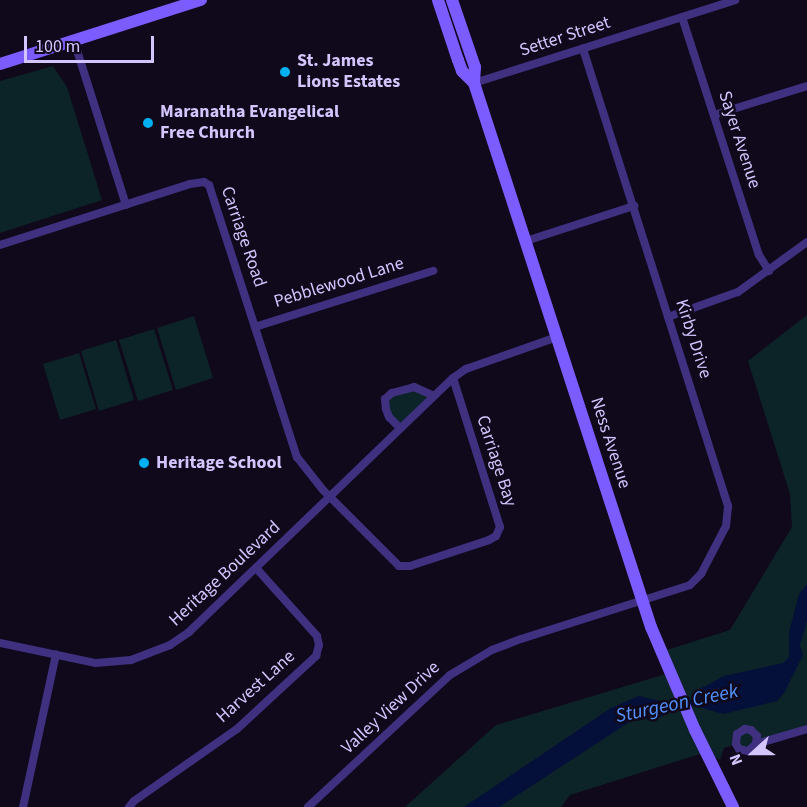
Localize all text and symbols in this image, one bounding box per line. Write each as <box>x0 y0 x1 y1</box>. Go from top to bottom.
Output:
street label: Setter Street <box>517 12 613 62</box>
scale bar <box>27 24 158 62</box>
text: 100 m <box>35 34 80 59</box>
place label: St. James Lions Estates <box>297 51 400 94</box>
marker: St. James Lions Estates <box>278 65 292 79</box>
street label: Sayer Avenue <box>713 89 765 191</box>
place label: Maranatha Evangelical Free Church <box>160 102 339 144</box>
marker: Maranatha Evangelical Free Church <box>141 116 155 130</box>
street label: Carriage Road <box>216 184 270 290</box>
street label: Pebblewood Lane <box>271 253 407 313</box>
street label: Kirby Drive <box>670 297 716 381</box>
street label: Ness Avenue <box>585 395 635 491</box>
street label: Carriage Bay <box>471 413 521 509</box>
place label: Heritage School <box>156 452 282 474</box>
marker: Heritage School <box>137 456 151 470</box>
street label: Heritage Boulevard <box>165 517 285 631</box>
street label: Harvest Lane <box>212 646 300 728</box>
street label: Valley View Drive <box>337 657 445 759</box>
water label: Sturgeon Creek <box>613 679 741 729</box>
north arrow <box>723 723 783 783</box>
text: N <box>724 751 748 768</box>

